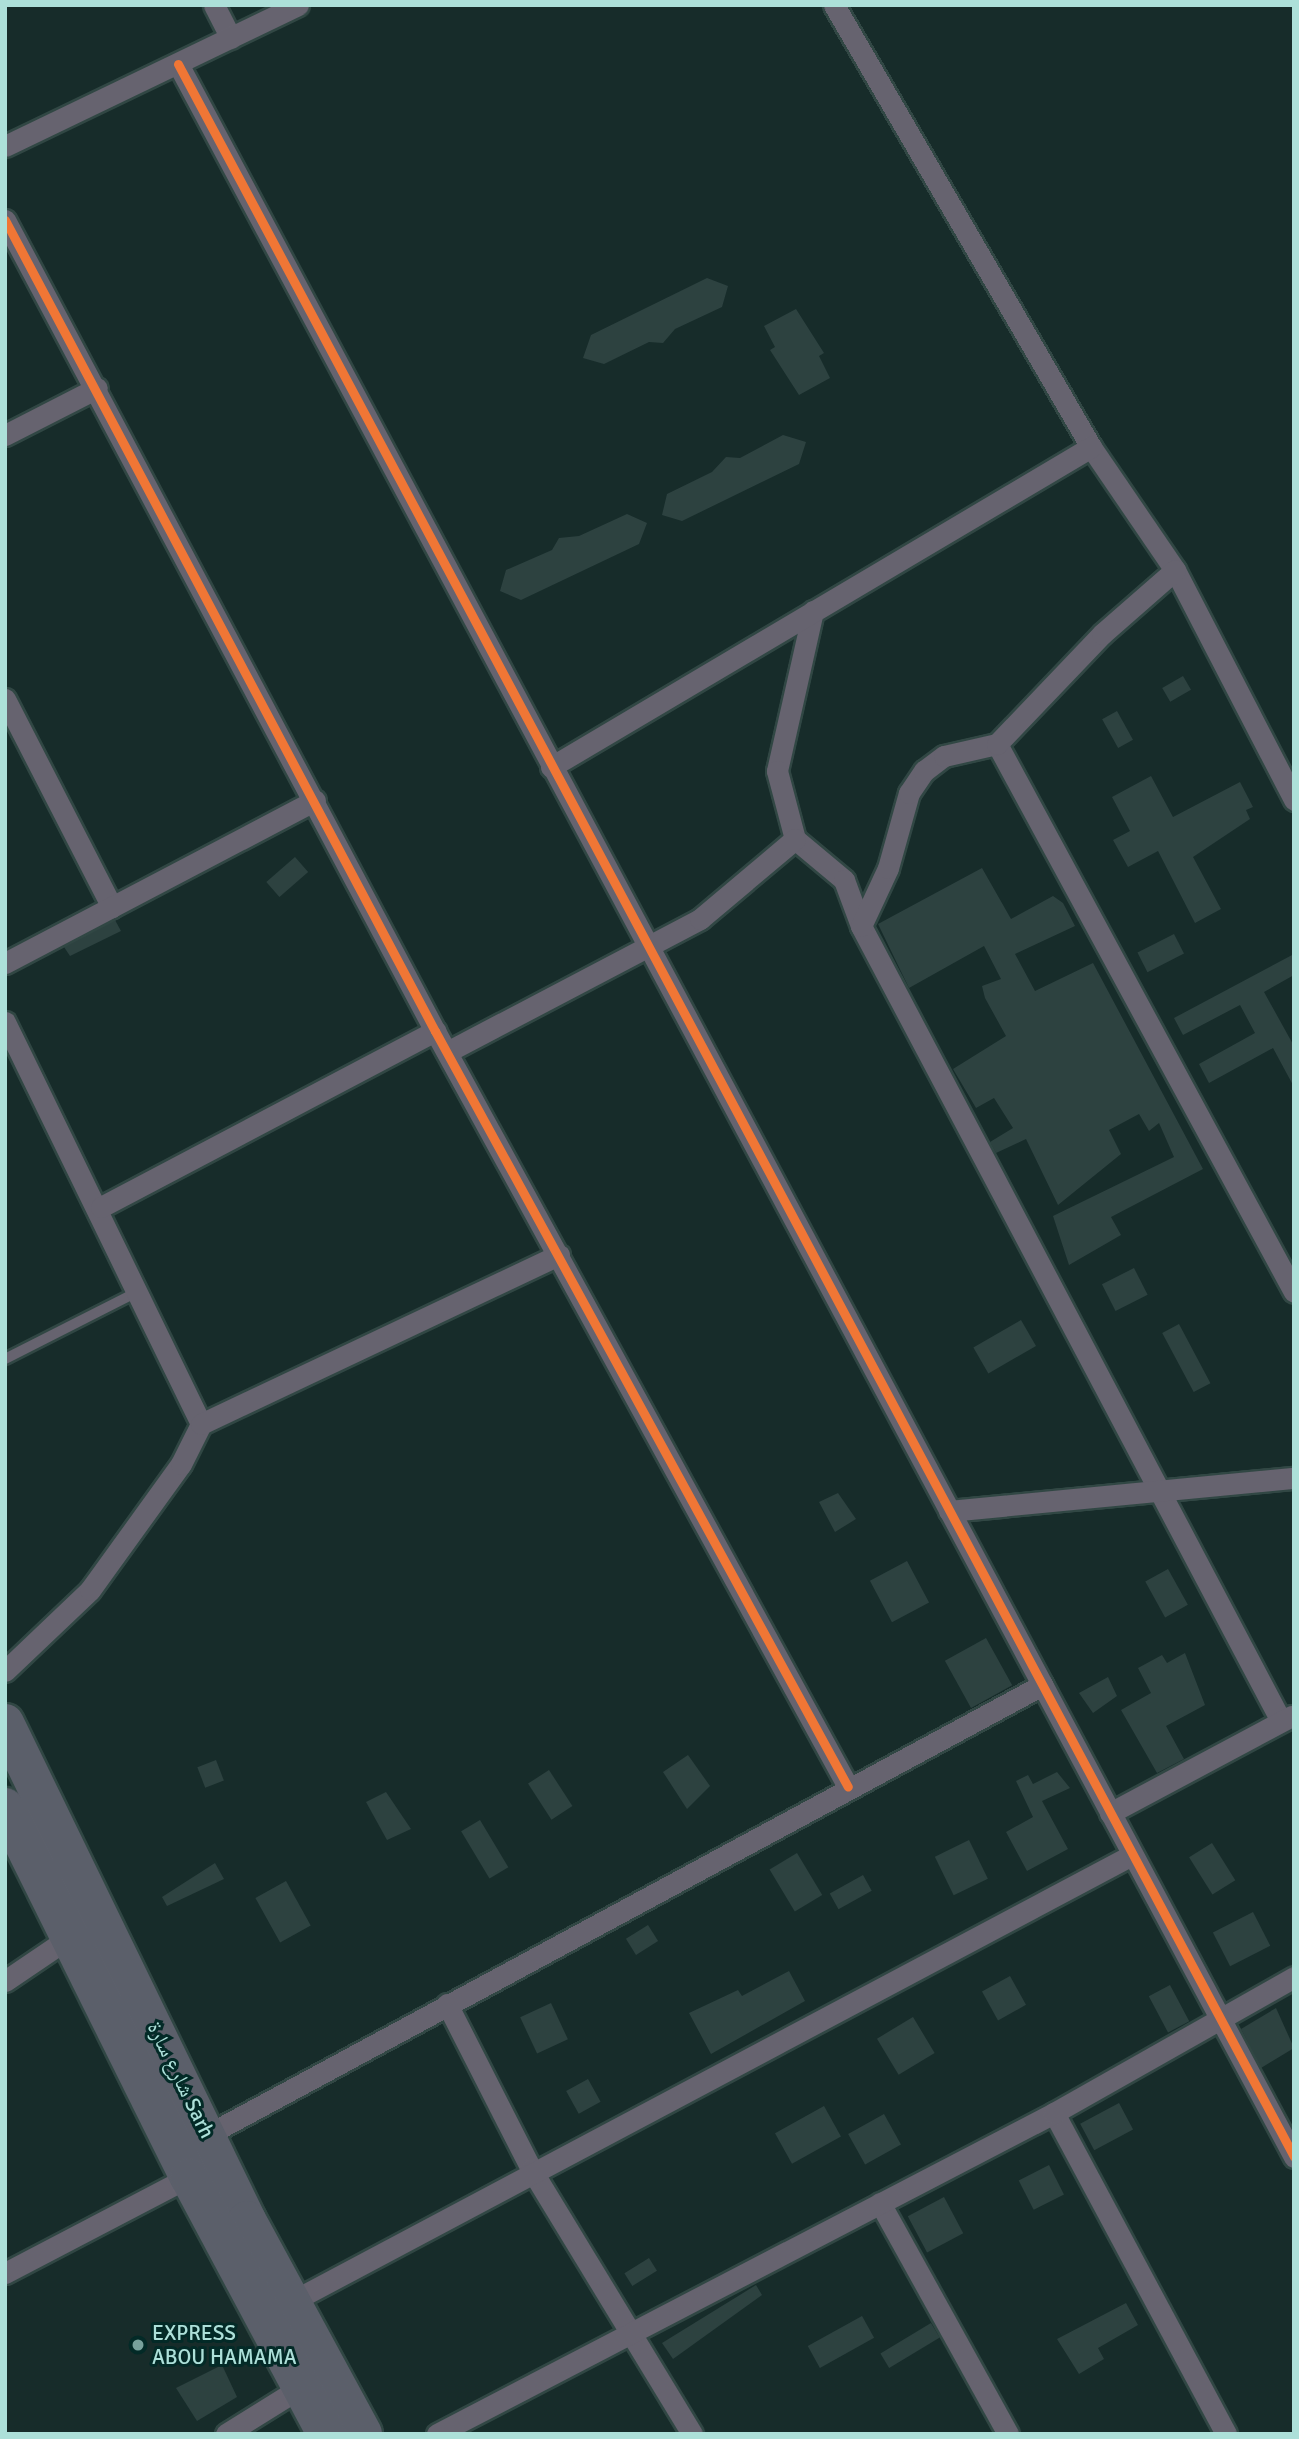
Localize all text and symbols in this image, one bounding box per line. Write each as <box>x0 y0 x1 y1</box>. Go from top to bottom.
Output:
street label: شارع سارة Sarh <box>142 2018 220 2142</box>
place label: EXPRESS ABOU HAMAMA <box>152 2320 297 2370</box>
marker: EXPRESS ABOU HAMAMA <box>130 2337 146 2353</box>

